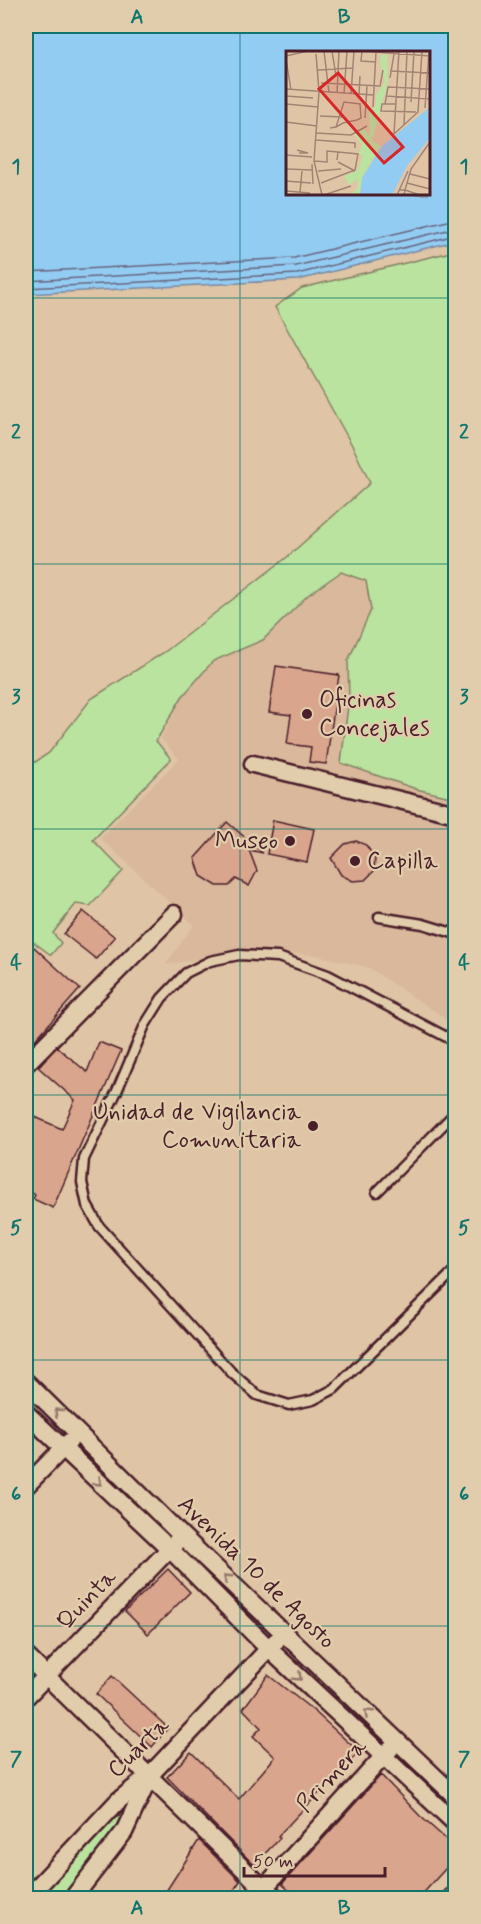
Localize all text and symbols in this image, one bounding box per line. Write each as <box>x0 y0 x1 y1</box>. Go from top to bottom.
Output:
text: A <box>130 4 144 31</box>
text: B <box>338 4 351 31</box>
inset map <box>286 51 430 195</box>
text: 1 <box>12 154 20 181</box>
text: 1 <box>460 154 468 181</box>
text: 2 <box>11 419 21 446</box>
text: 2 <box>459 419 469 446</box>
text: 3 <box>11 684 21 711</box>
text: 3 <box>459 684 469 711</box>
place label: Oficinas Concejales <box>319 685 430 744</box>
marker: Oficinas Concejales <box>300 707 314 721</box>
place label: Museo <box>215 826 278 857</box>
marker: Museo <box>283 834 297 848</box>
place label: Capilla <box>367 846 438 877</box>
marker: Capilla <box>348 854 362 868</box>
text: 4 <box>10 950 22 977</box>
text: 4 <box>458 950 470 977</box>
place label: Unidad de Vigilancia Comunitaria <box>93 1097 302 1156</box>
marker: Unidad de Vigilancia Comunitaria <box>306 1119 320 1133</box>
text: 5 <box>10 1215 22 1242</box>
text: 5 <box>458 1215 470 1242</box>
one-way arrow <box>54 1409 65 1420</box>
one-way arrow <box>92 1475 102 1486</box>
text: 6 <box>11 1481 21 1508</box>
text: 6 <box>459 1481 469 1508</box>
street label: Avenida 10 de Agosto <box>170 1490 342 1656</box>
street label: Quinta <box>50 1562 124 1637</box>
one-way arrow <box>223 1575 234 1586</box>
one-way arrow <box>292 1670 302 1681</box>
one-way arrow <box>364 1709 375 1720</box>
street label: Cuarta <box>101 1710 177 1785</box>
street label: Primera <box>290 1732 375 1820</box>
text: 7 <box>10 1746 22 1773</box>
text: 7 <box>458 1746 470 1773</box>
scale bar <box>244 1840 385 1878</box>
text: 50 m <box>253 1850 293 1874</box>
text: A <box>130 1895 144 1922</box>
text: B <box>338 1895 351 1922</box>

